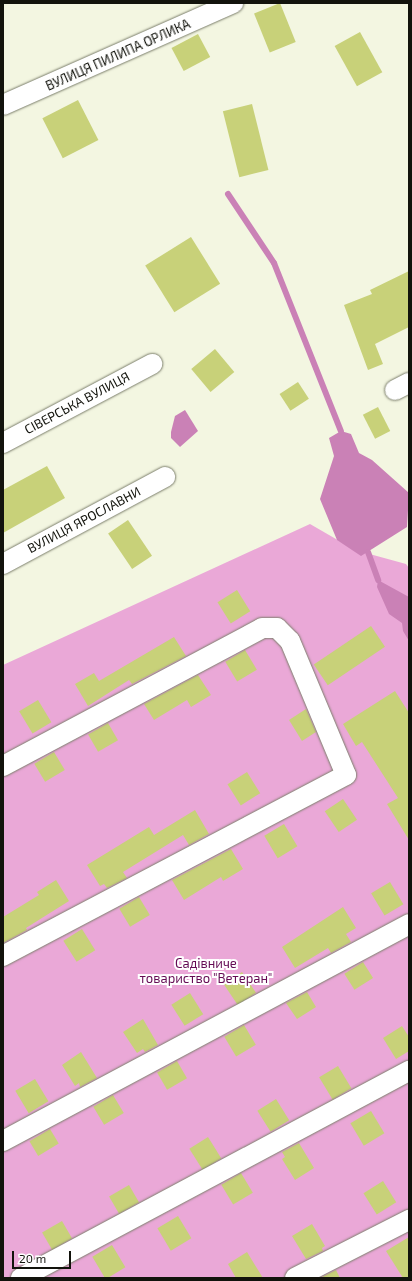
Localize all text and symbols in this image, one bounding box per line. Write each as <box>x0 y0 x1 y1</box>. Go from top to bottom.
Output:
street label: ВУЛИЦЯ ПИЛИПА ОРЛИКА <box>43 16 193 94</box>
street label: СІВЕРСЬКА ВУЛИЦЯ <box>22 369 132 437</box>
street label: ВУЛИЦЯ ЯРОСЛАВНИ <box>25 484 143 556</box>
park label: Садівниче товариство "Ветеран" <box>139 956 273 987</box>
scale bar <box>14 1243 73 1269</box>
text: 20 m <box>19 1251 46 1265</box>

